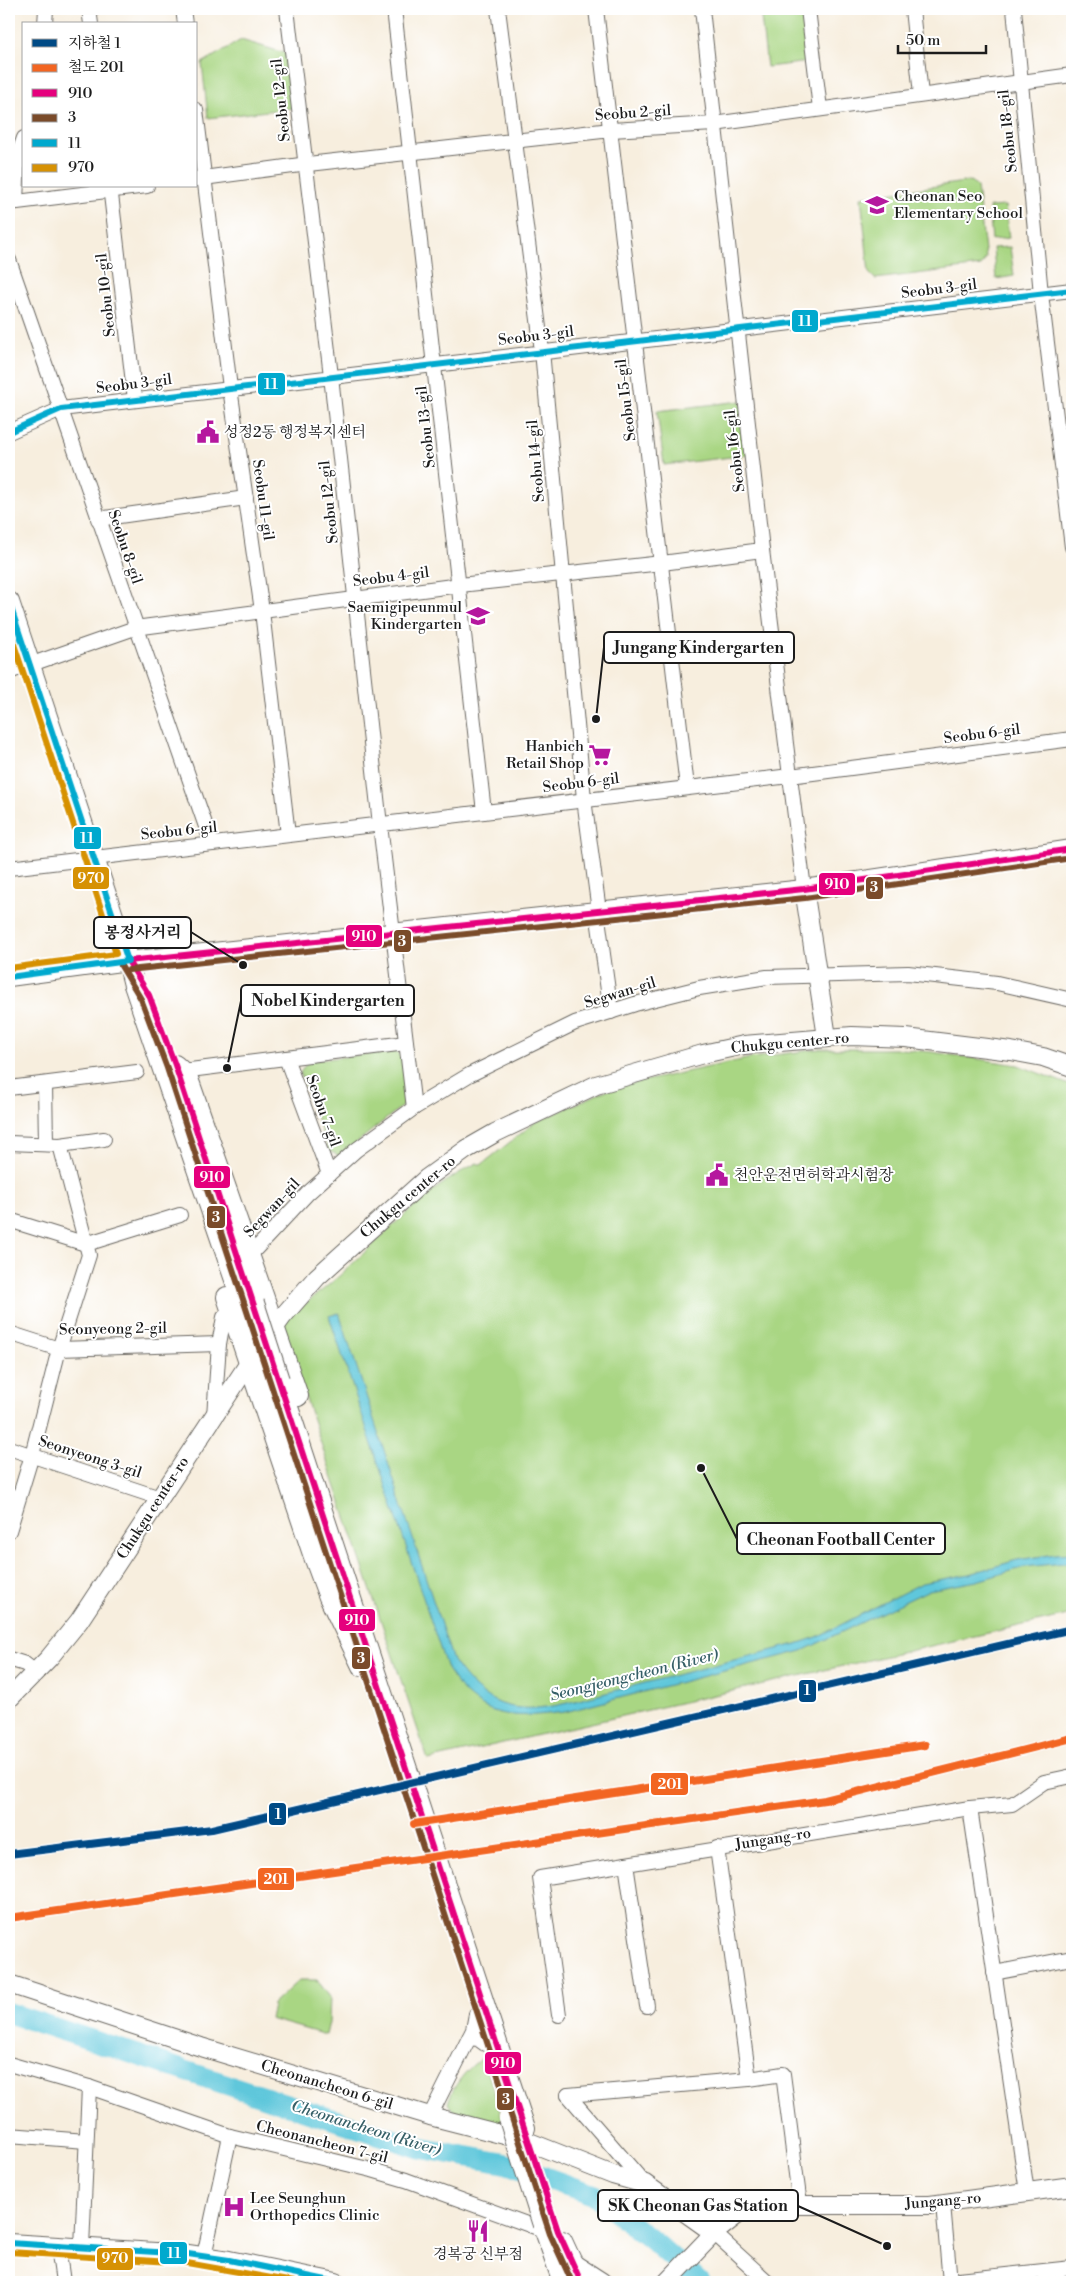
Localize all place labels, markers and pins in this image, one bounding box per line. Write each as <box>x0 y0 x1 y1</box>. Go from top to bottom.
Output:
place label: Cheonan Seo Elementary School <box>894 187 1023 223</box>
school or university icon: Cheonan Seo Elementary School <box>864 192 890 218</box>
public building icon: 성정2동 행정복지센터 <box>195 419 221 445</box>
place label: 성정2동 행정복지센터 <box>224 423 366 442</box>
place label: Saemigipeunmul Kindergarten <box>348 598 463 634</box>
school or university icon: Saemigipeunmul Kindergarten <box>465 603 491 629</box>
callout: Jungang Kindergarten <box>604 632 794 663</box>
place label: Hanbich Retail Shop <box>506 737 584 773</box>
supermarket icon: Hanbich Retail Shop <box>587 742 613 768</box>
callout: 봉정사거리 <box>94 917 191 948</box>
callout: Nobel Kindergarten <box>241 985 414 1016</box>
public building icon: 천안운전면허학과시험장 <box>704 1162 730 1188</box>
place label: 천안운전면허학과시험장 <box>734 1166 894 1185</box>
callout: Cheonan Football Center <box>737 1523 945 1554</box>
place label: Lee Seunghun Orthopedics Clinic <box>250 2189 380 2225</box>
callout: SK Cheonan Gas Station <box>598 2190 798 2221</box>
hospital icon: Lee Seunghun Orthopedics Clinic <box>221 2194 247 2220</box>
restaurant icon: 경복궁 신부점 <box>465 2218 491 2244</box>
place label: 경복궁 신부점 <box>433 2245 523 2264</box>

